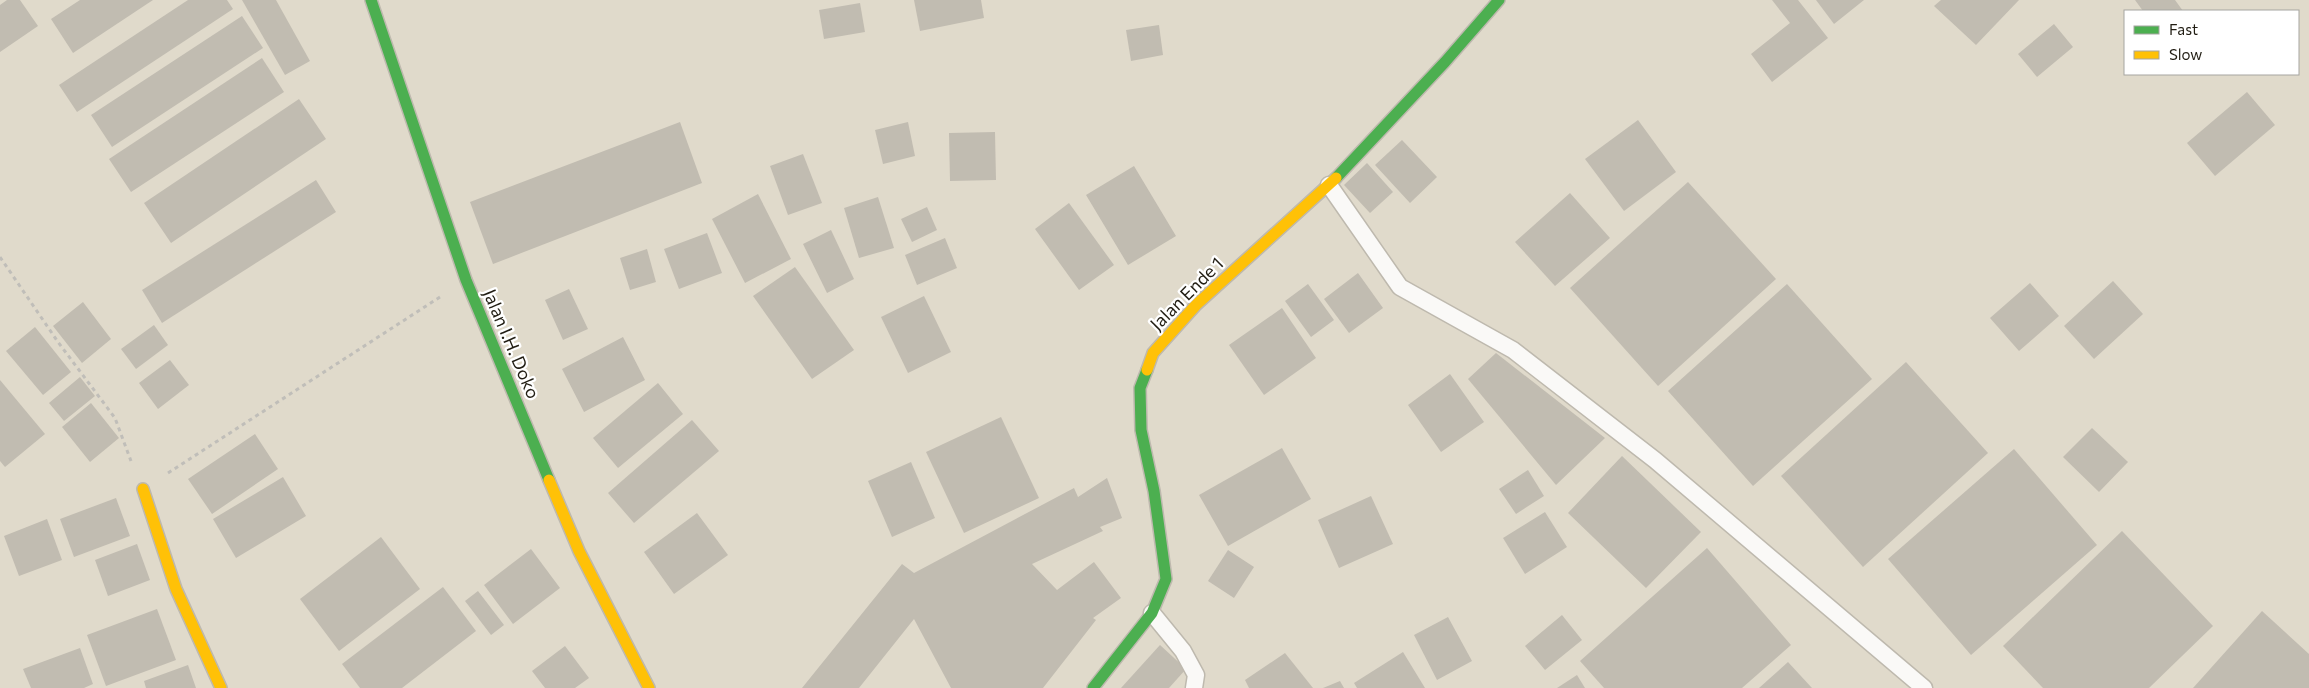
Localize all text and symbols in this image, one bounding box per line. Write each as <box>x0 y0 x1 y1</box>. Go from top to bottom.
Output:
legend <box>2124 10 2299 75</box>
text: Fast <box>2169 20 2198 38</box>
text: Slow <box>2169 45 2202 63</box>
street label: Jalan Ende 1 <box>1145 252 1227 334</box>
street label: Jalan I.H. Doko <box>479 285 545 402</box>

